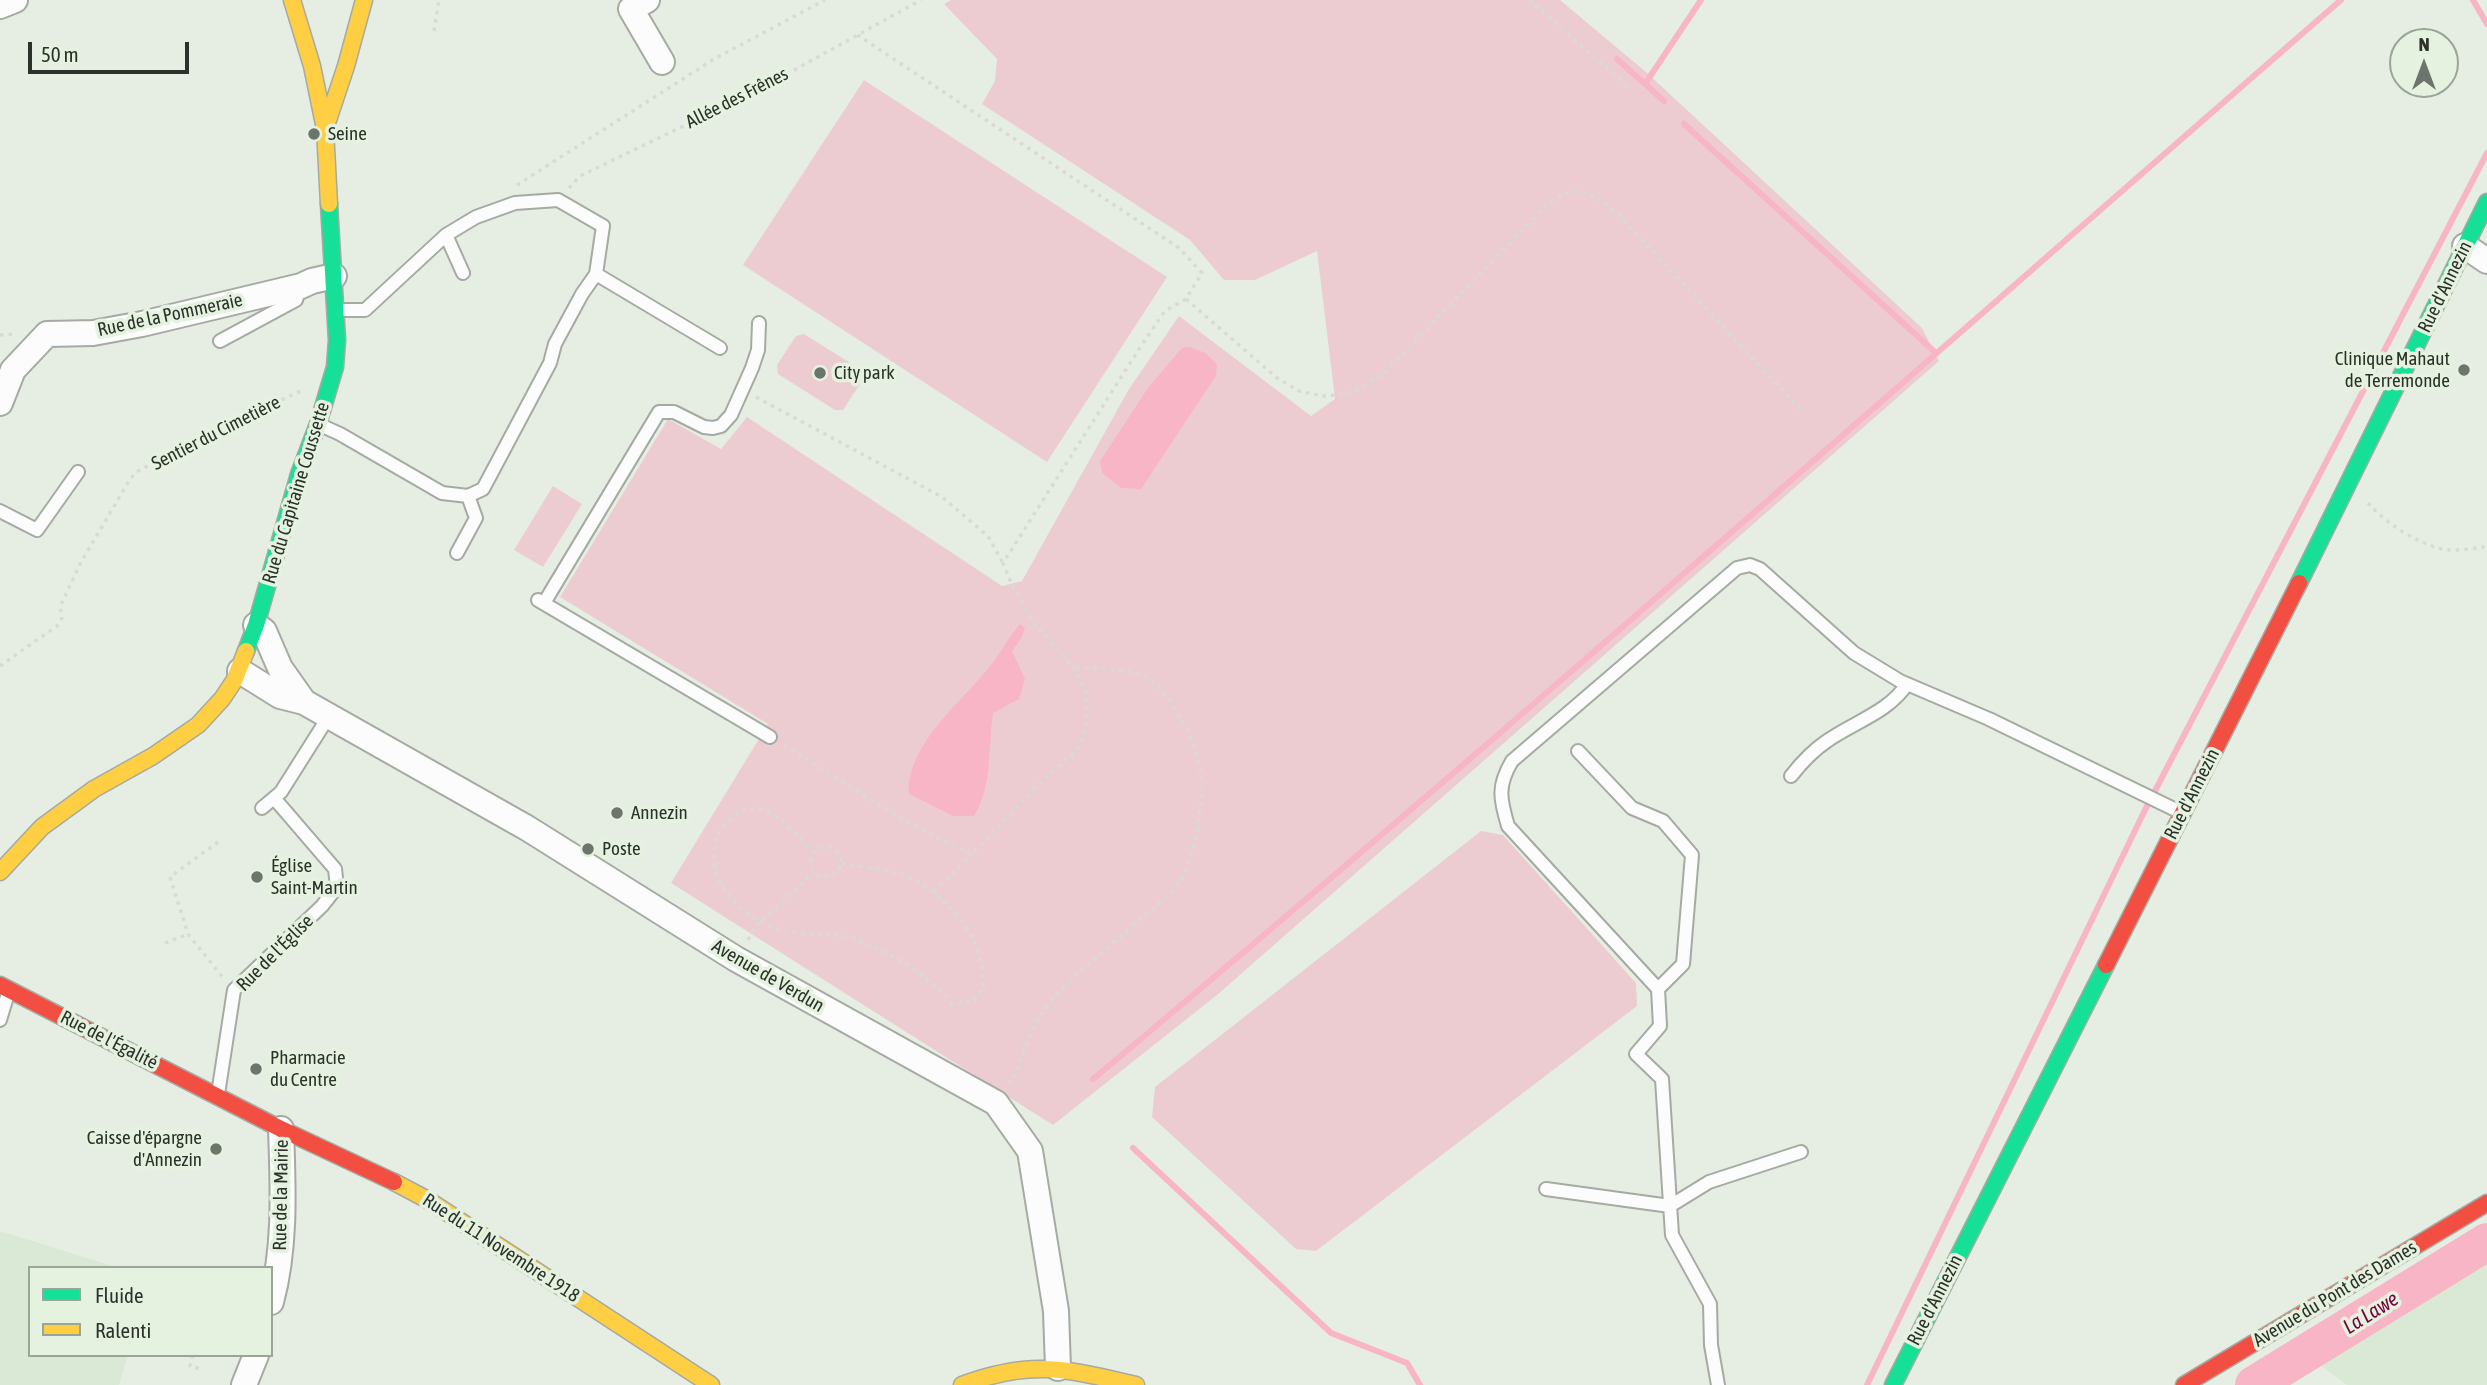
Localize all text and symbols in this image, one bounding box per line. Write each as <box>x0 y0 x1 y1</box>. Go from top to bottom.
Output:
scale bar <box>32 28 192 72</box>
north arrow <box>2389 28 2459 98</box>
text: N <box>2418 33 2430 55</box>
text: 50 m <box>41 42 79 66</box>
street label: Allée des Frênes <box>682 62 792 134</box>
place label: Seine <box>328 123 367 145</box>
marker: Seine <box>306 126 322 142</box>
street label: Rue d'Annezin <box>2413 238 2477 336</box>
street label: Rue de la Pommeraie <box>95 288 245 342</box>
place label: Clinique Mahaut de Terremonde <box>2335 348 2450 392</box>
place label: City park <box>834 362 895 384</box>
marker: Clinique Mahaut de Terremonde <box>2456 362 2472 378</box>
marker: City park <box>812 365 828 381</box>
street label: Sentier du Cimetière <box>148 391 284 475</box>
street label: Rue du Capitaine Coussette <box>258 399 334 587</box>
street label: Rue d'Annezin <box>2159 745 2225 843</box>
place label: Annezin <box>631 802 688 824</box>
marker: Annezin <box>609 805 625 821</box>
place label: Poste <box>602 838 641 860</box>
marker: Poste <box>580 841 596 857</box>
place label: Église Saint-Martin <box>271 855 358 899</box>
marker: Église Saint-Martin <box>249 869 265 885</box>
street label: Rue de l'Église <box>232 910 318 996</box>
street label: Avenue de Verdun <box>708 935 828 1017</box>
street label: Rue de l'Égalité <box>56 1006 162 1074</box>
place label: Pharmacie du Centre <box>270 1047 346 1091</box>
marker: Pharmacie du Centre <box>248 1061 264 1077</box>
place label: Caisse d'épargne d'Annezin <box>87 1127 202 1171</box>
street label: Rue de la Mairie <box>269 1139 293 1251</box>
marker: Caisse d'épargne d'Annezin <box>208 1141 224 1157</box>
street label: Rue du 11 Novembre 1918 <box>418 1189 584 1307</box>
street label: Avenue du Pont des Dames <box>2249 1236 2421 1352</box>
street label: Rue d'Annezin <box>1902 1251 1968 1349</box>
legend <box>28 1266 273 1357</box>
text: Fluide <box>95 1283 144 1307</box>
water label: La Lawe <box>2339 1286 2403 1340</box>
text: Ralenti <box>95 1318 151 1342</box>

